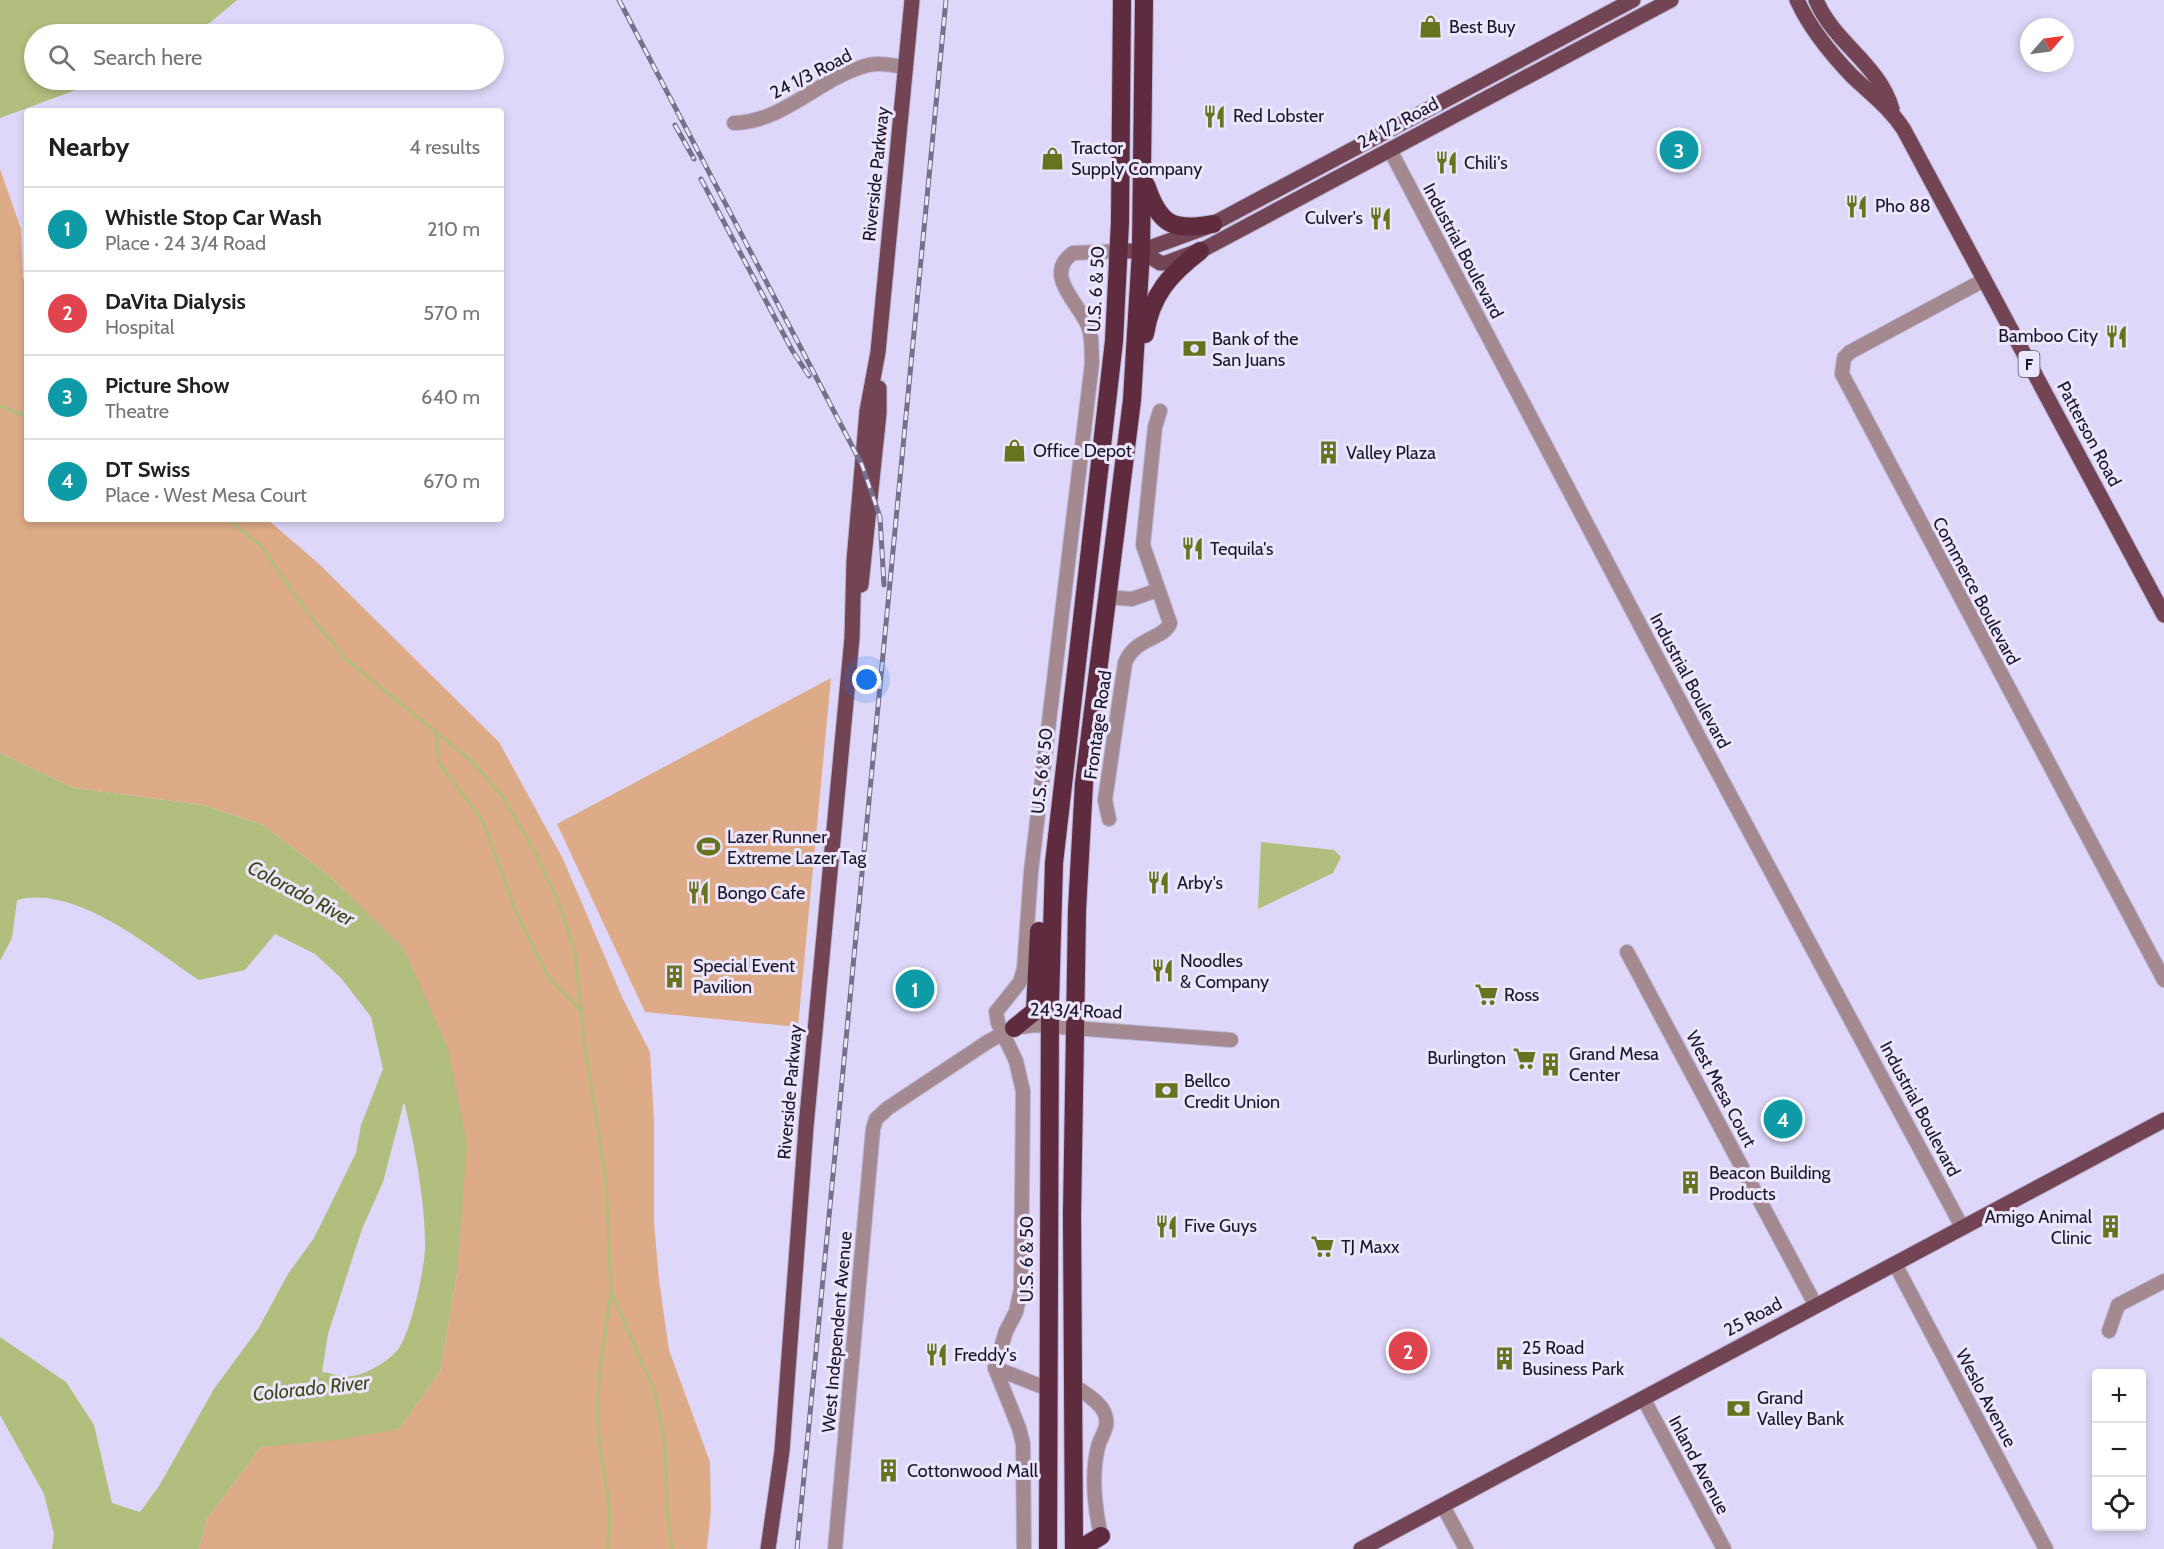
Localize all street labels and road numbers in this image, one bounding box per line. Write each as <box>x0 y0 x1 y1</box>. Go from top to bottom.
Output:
street label: 24 1/3 Road <box>767 44 855 104</box>
street label: 24 1/2 Road <box>1354 93 1442 153</box>
street label: Riverside Parkway <box>858 105 894 243</box>
street label: Industrial Boulevard <box>1418 180 1508 322</box>
street label: U.S. 6 & 50 <box>1083 245 1109 333</box>
road number: F <box>2018 351 2040 377</box>
street label: Patterson Road <box>2052 378 2126 490</box>
street label: Commerce Boulevard <box>1928 513 2024 669</box>
street label: Industrial Boulevard <box>1645 610 1735 752</box>
street label: Frontage Road <box>1079 669 1117 781</box>
street label: U.S. 6 & 50 <box>1027 727 1057 815</box>
street label: 24 3/4 Road <box>1030 998 1122 1024</box>
street label: Riverside Parkway <box>773 1024 807 1160</box>
street label: West Mesa Court <box>1681 1027 1761 1151</box>
street label: Industrial Boulevard <box>1875 1038 1965 1180</box>
street label: U.S. 6 & 50 <box>1016 1216 1038 1302</box>
street label: West Independent Avenue <box>817 1230 857 1434</box>
street label: 25 Road <box>1720 1293 1786 1341</box>
street label: Weslo Avenue <box>1951 1345 2021 1451</box>
street label: Inland Avenue <box>1664 1412 1734 1518</box>

